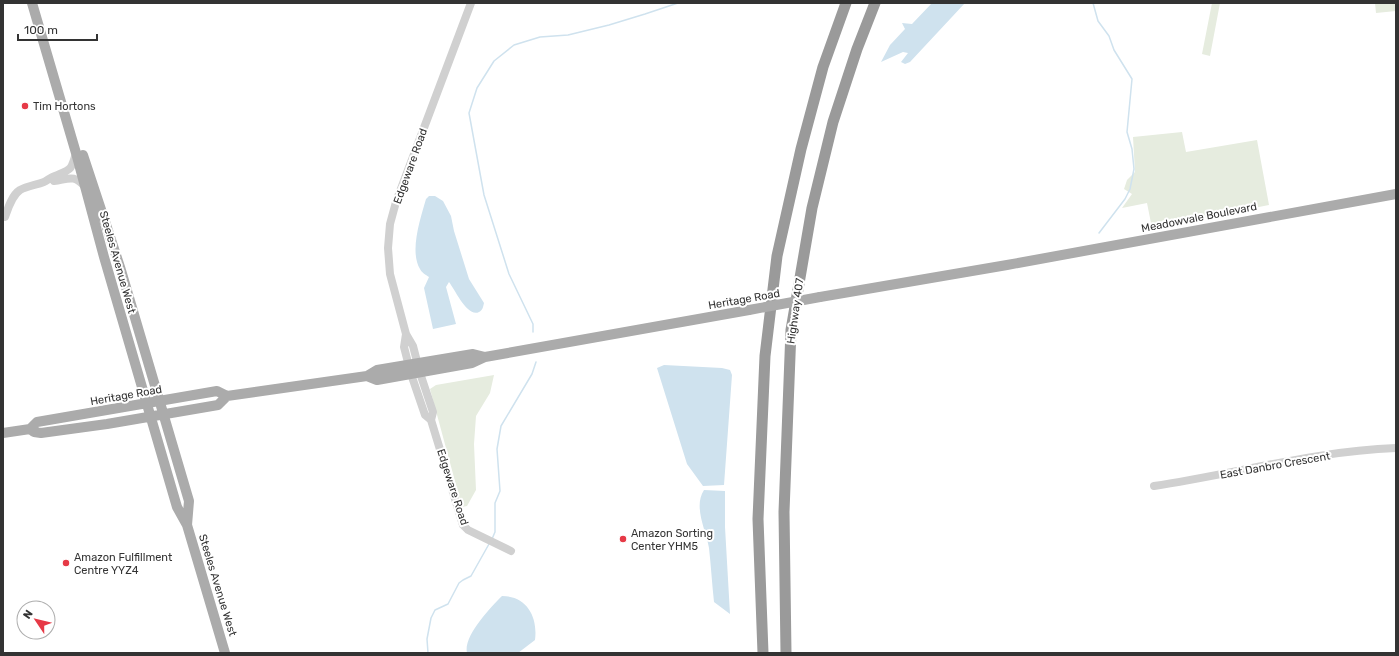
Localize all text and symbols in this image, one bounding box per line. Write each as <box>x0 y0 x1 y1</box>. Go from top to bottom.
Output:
scale bar <box>18 16 97 42</box>
text: 100 m <box>24 23 58 37</box>
place label: Tim Hortons <box>33 100 96 113</box>
marker: Tim Hortons <box>20 101 30 111</box>
street label: Edgeware Road <box>391 127 430 206</box>
street label: Meadowvale Boulevard <box>1140 200 1258 235</box>
street label: Steeles Avenue West <box>97 209 139 316</box>
street label: Highway 407 <box>784 277 807 345</box>
street label: Heritage Road <box>707 287 781 312</box>
street label: Heritage Road <box>89 383 163 408</box>
street label: Edgeware Road <box>434 447 471 527</box>
street label: East Danbro Crescent <box>1219 449 1332 482</box>
place label: Amazon Sorting Center YHM5 <box>631 527 713 553</box>
street label: Steeles Avenue West <box>196 533 239 638</box>
marker: Amazon Sorting Center YHM5 <box>618 534 628 544</box>
place label: Amazon Fulfillment Centre YYZ4 <box>74 551 173 577</box>
marker: Amazon Fulfillment Centre YYZ4 <box>61 558 71 568</box>
north arrow <box>16 600 56 640</box>
text: N <box>21 608 36 622</box>

